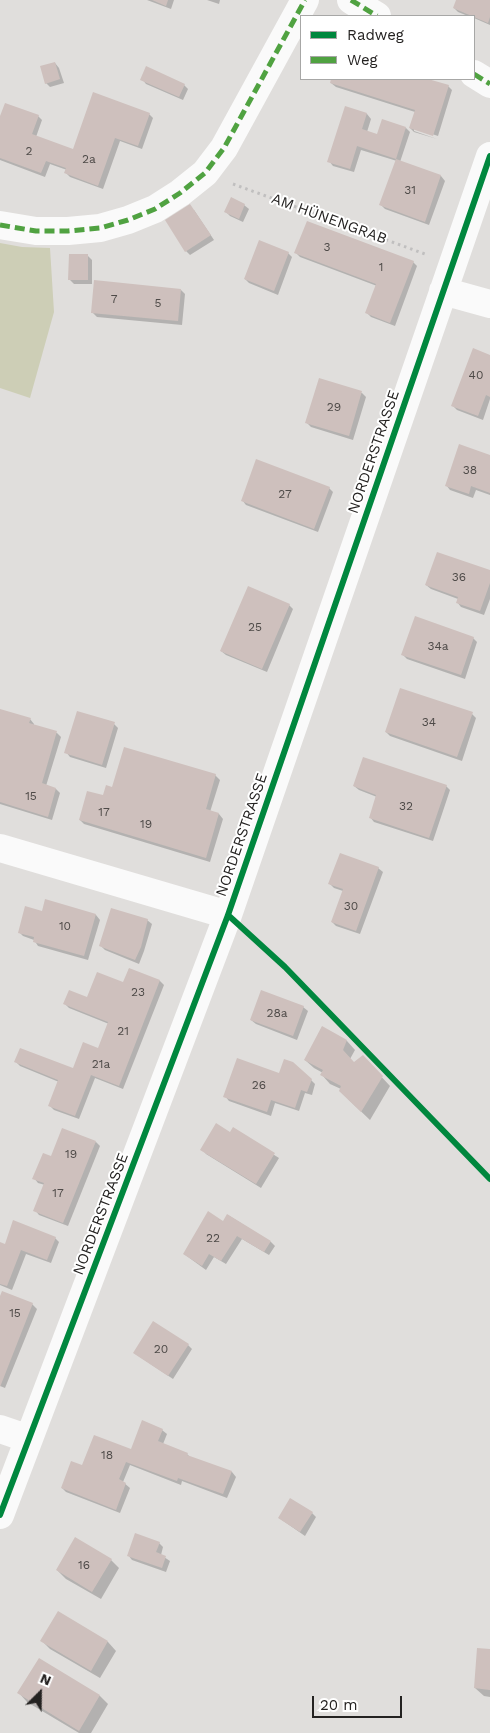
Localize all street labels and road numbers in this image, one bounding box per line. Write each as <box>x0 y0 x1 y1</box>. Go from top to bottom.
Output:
street label: AM HÜNENGRAB <box>269 190 389 248</box>
street label: NORDERSTRASSE <box>344 388 404 516</box>
street label: NORDERSTRASSE <box>212 771 272 899</box>
street label: NORDERSTRASSE <box>69 1150 133 1278</box>

